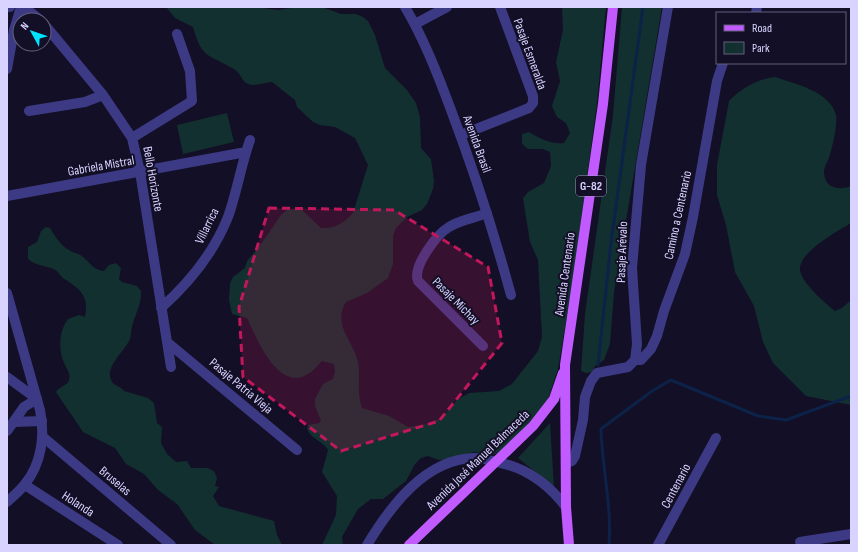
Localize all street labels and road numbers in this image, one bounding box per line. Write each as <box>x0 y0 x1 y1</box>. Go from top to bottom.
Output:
street label: Pasaje Esmeralda <box>510 16 550 92</box>
street label: Avenida Brasil <box>459 112 495 175</box>
street label: Bello Horizonte <box>139 145 167 213</box>
street label: Gabriela Mistral <box>66 152 136 180</box>
street label: Camino a Centenario <box>661 169 695 261</box>
road number: G-82 <box>576 176 606 196</box>
street label: Villarrica <box>191 205 223 247</box>
street label: Pasaje Arévalo <box>613 221 631 283</box>
street label: Avenida Centenario <box>551 231 579 318</box>
street label: Pasaje Michay <box>429 274 483 328</box>
street label: Pasaje Patria Vieja <box>206 355 276 417</box>
street label: Avenida José Manuel Balmaceda <box>422 407 533 514</box>
street label: Centenario <box>658 461 694 511</box>
street label: Bruselas <box>96 463 135 499</box>
street label: Holanda <box>59 488 97 520</box>

